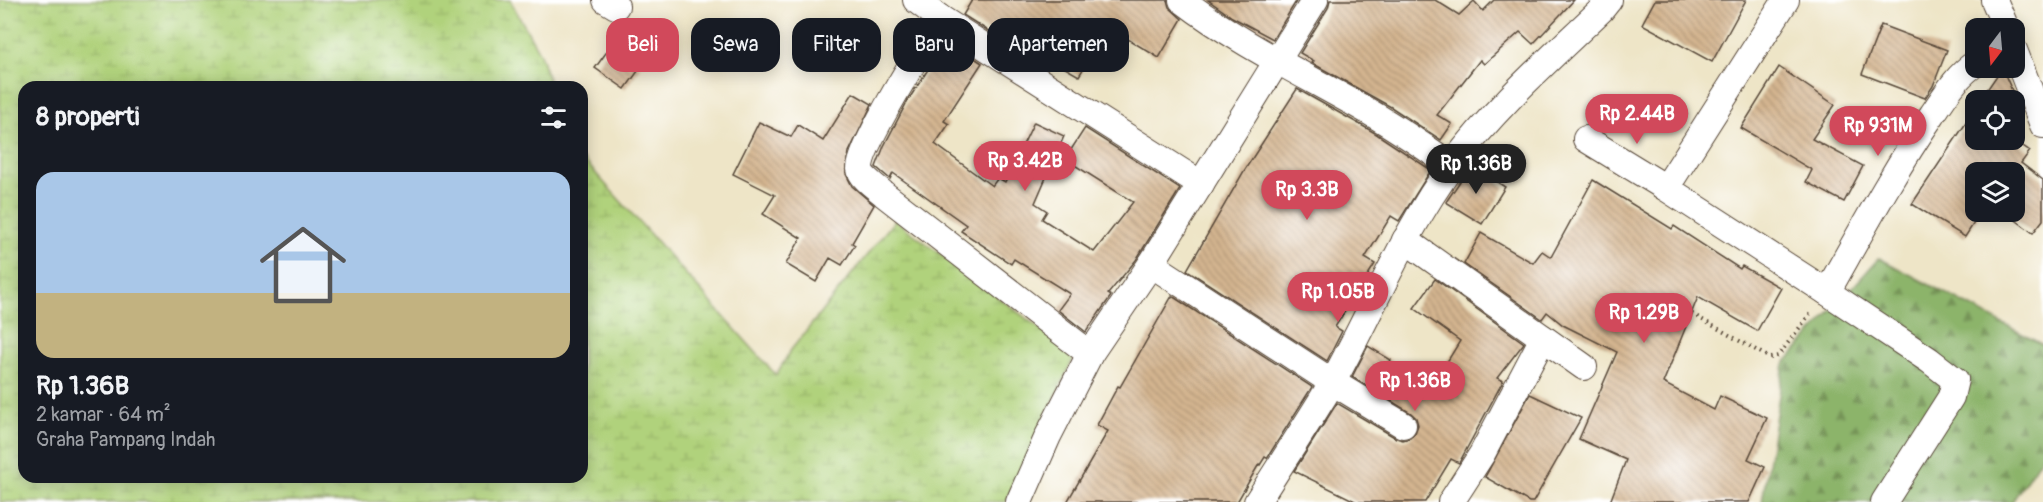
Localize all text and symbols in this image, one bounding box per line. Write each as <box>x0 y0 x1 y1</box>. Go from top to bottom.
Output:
chip: Beli <box>606 18 679 72</box>
chip: Sewa <box>691 18 780 72</box>
chip: Filter <box>792 18 881 72</box>
chip: Baru <box>893 18 975 72</box>
chip: Apartemen <box>987 18 1129 72</box>
north arrow <box>1965 18 2025 78</box>
map controls <box>1965 18 2025 222</box>
button: locate <box>1965 90 2025 150</box>
pin: Rp 2.44B <box>1575 94 1699 145</box>
text: 8 properti <box>36 101 139 133</box>
icon: filters <box>537 101 570 134</box>
text: Rp 2.44B <box>1599 101 1675 126</box>
pin: Rp 931M <box>1823 106 1933 157</box>
text: Rp 931M <box>1843 113 1913 138</box>
pin: Rp 3.42B <box>963 141 1087 192</box>
pin: Rp 1.36B <box>1414 144 1538 195</box>
text: Rp 3.42B <box>988 148 1063 173</box>
text: Rp 1.36B <box>1440 151 1512 176</box>
button: layers <box>1965 162 2025 222</box>
pin: Rp 3.3B <box>1252 170 1362 221</box>
text: Rp 3.3B <box>1275 177 1339 202</box>
icon: home <box>249 211 357 319</box>
pin: Rp 1.05B <box>1276 272 1400 323</box>
text: Rp 1.05B <box>1301 279 1375 304</box>
pin: Rp 1.29B <box>1582 293 1706 344</box>
text: Rp 1.29B <box>1609 300 1679 325</box>
pin: Rp 1.36B <box>1353 361 1477 412</box>
text: Rp 1.36B <box>1379 368 1451 393</box>
text: Rp 1.36B <box>36 370 129 402</box>
text: 2 kamar · 64 m² <box>36 402 171 427</box>
text: Graha Pampang Indah <box>36 427 215 452</box>

